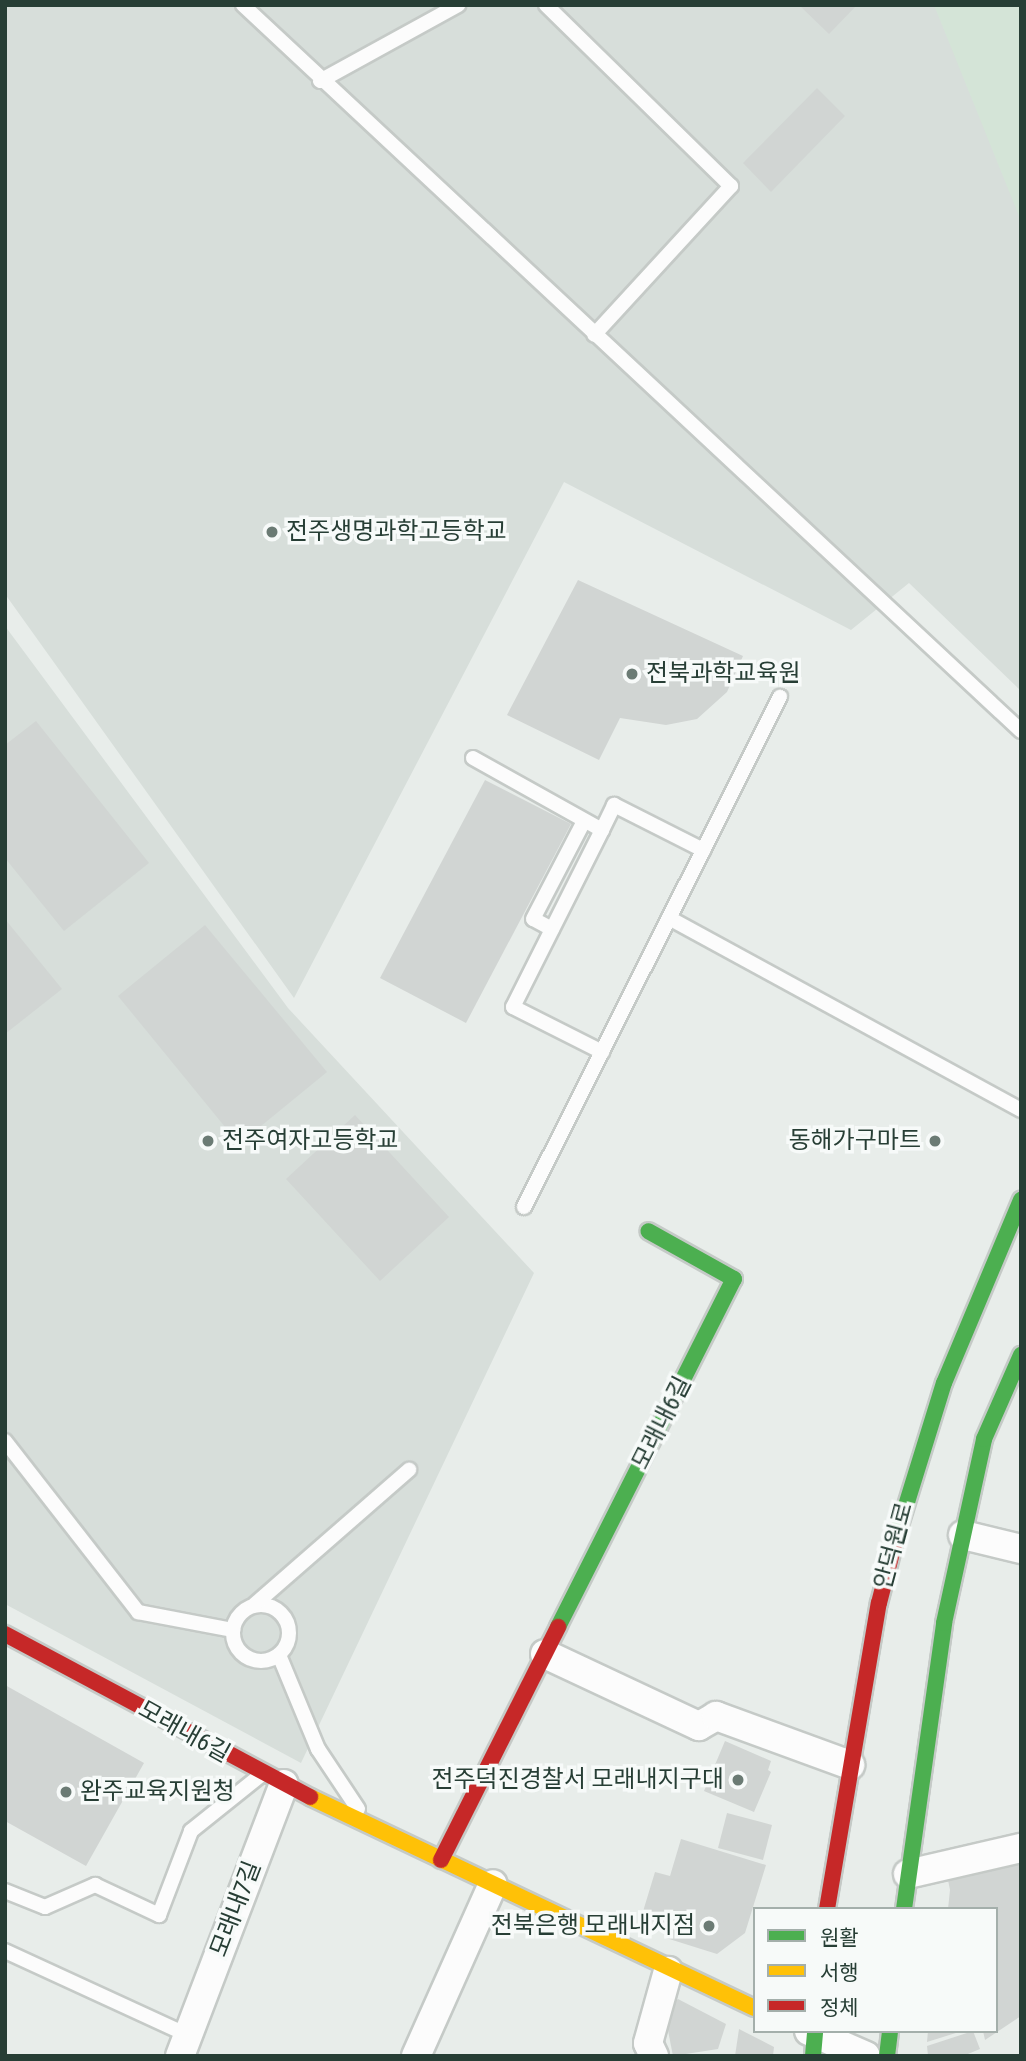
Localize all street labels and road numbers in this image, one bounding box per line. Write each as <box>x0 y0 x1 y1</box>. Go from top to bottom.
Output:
street label: 모래내6길 <box>626 1372 698 1474</box>
street label: 안덕원로 <box>869 1500 919 1592</box>
street label: 모래내6길 <box>133 1695 235 1769</box>
street label: 모래내7길 <box>205 1857 267 1961</box>

